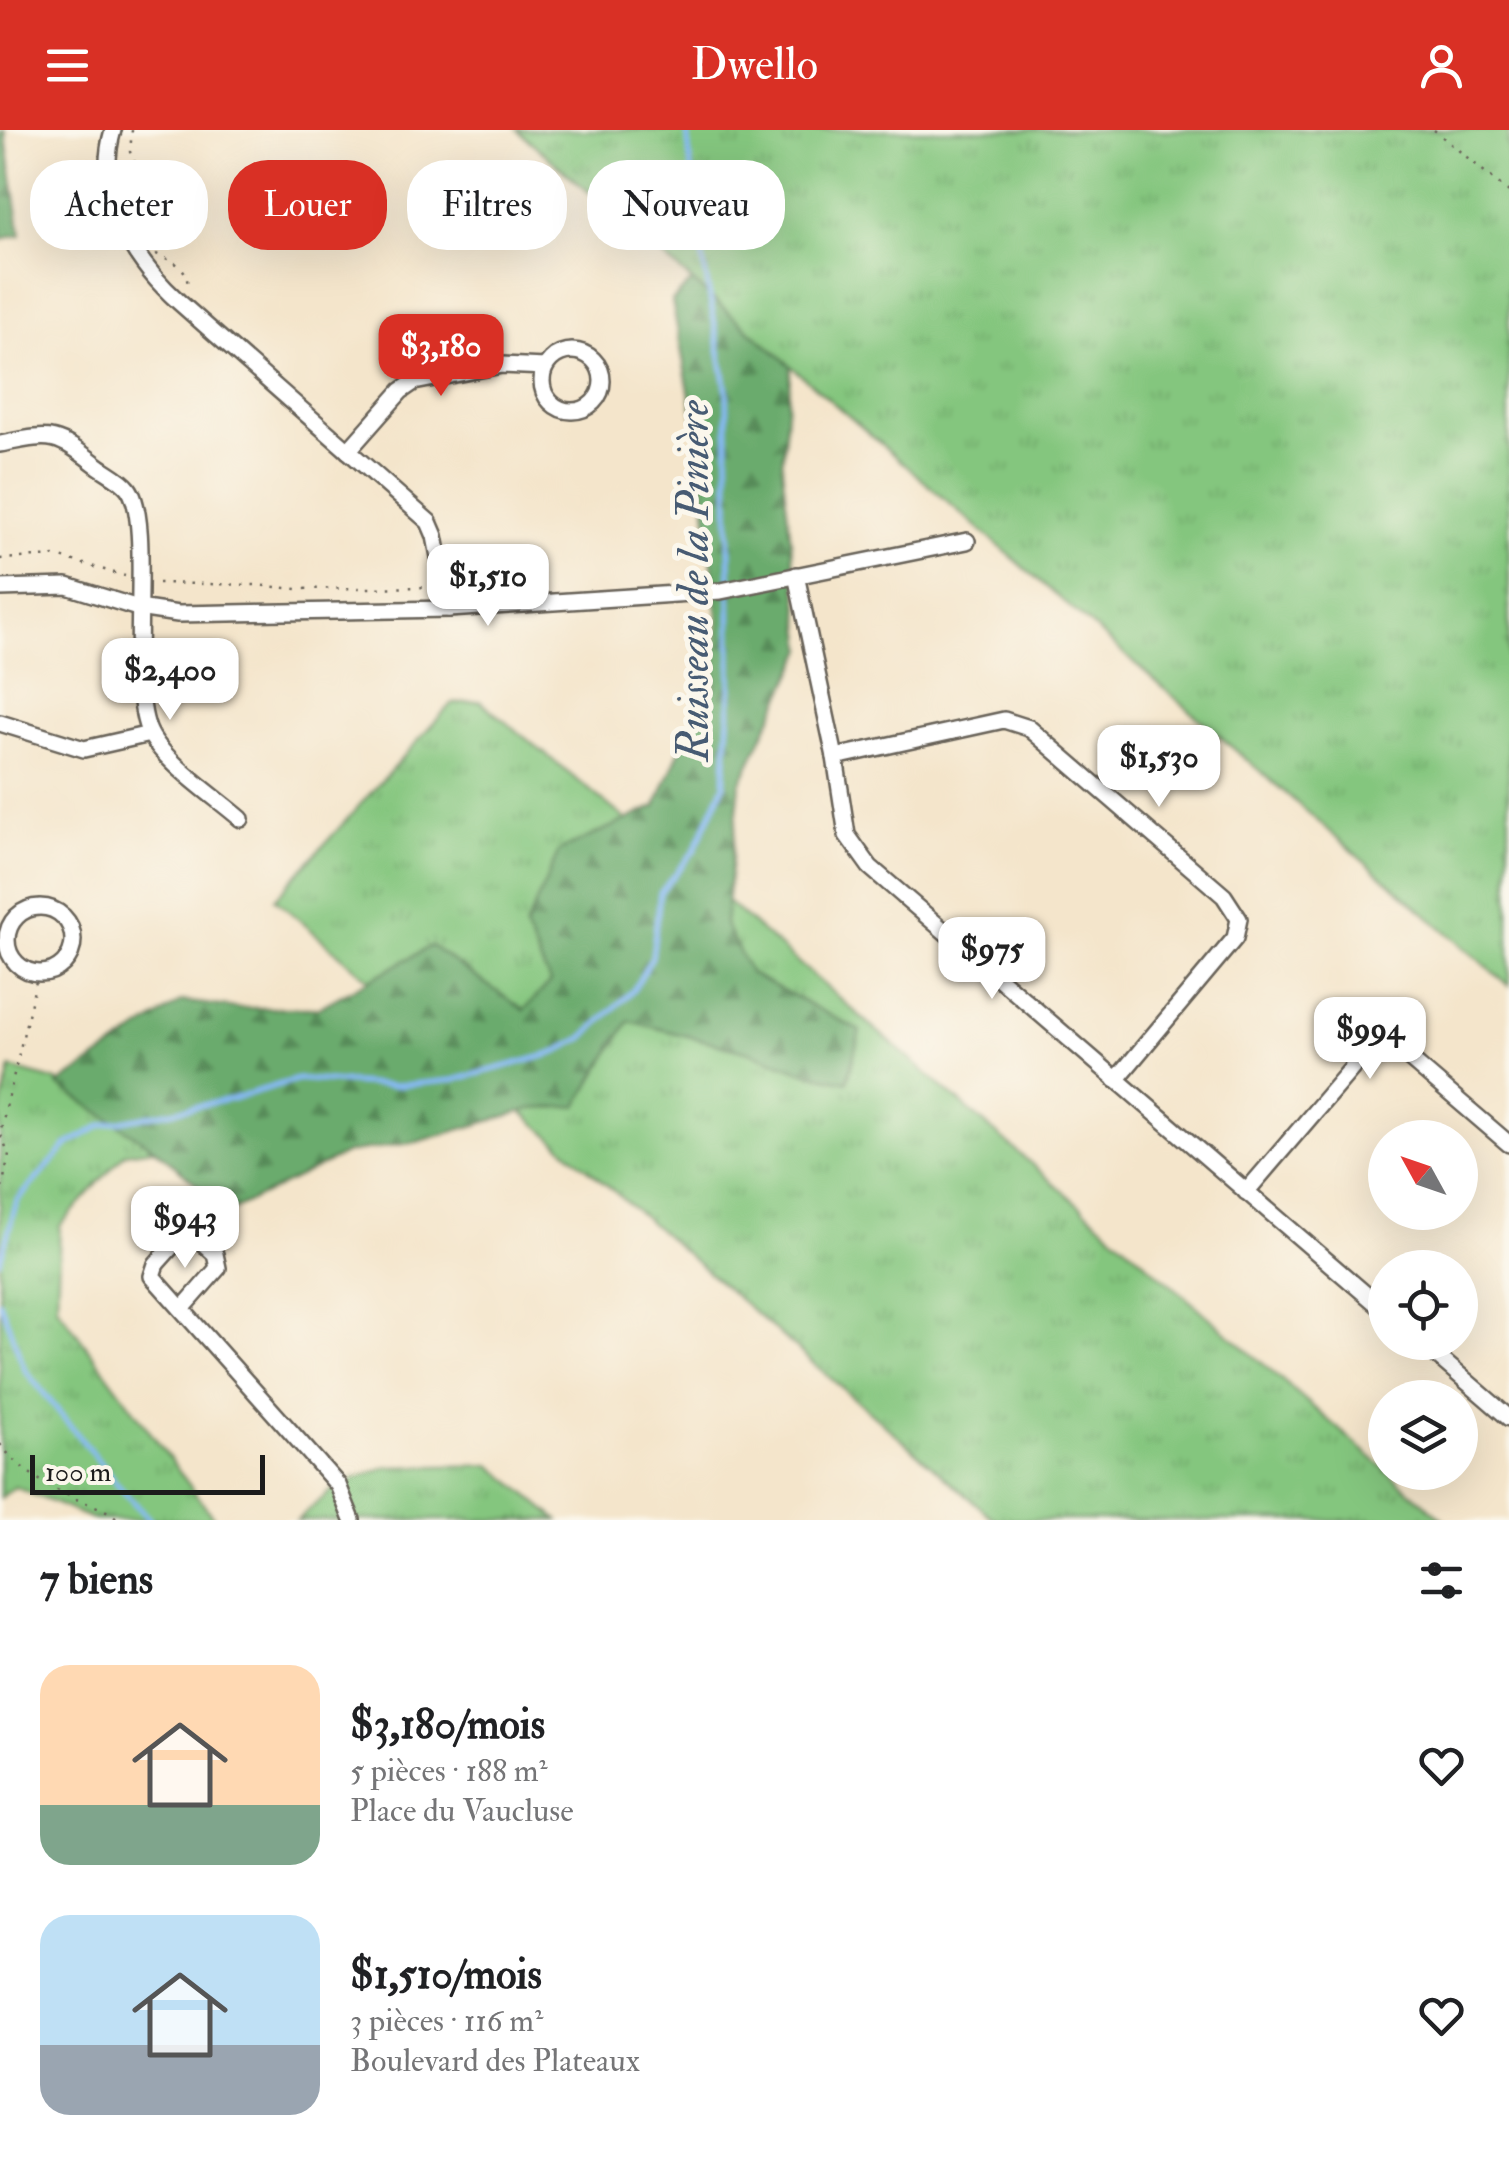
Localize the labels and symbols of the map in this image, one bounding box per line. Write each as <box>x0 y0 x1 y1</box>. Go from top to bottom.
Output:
pin: $3,180 <box>360 314 522 399</box>
water label: Ruisseau de la Pinière <box>666 399 722 763</box>
pin: $1,510 <box>407 544 569 629</box>
pin: $2,400 <box>89 638 251 723</box>
pin: $1,530 <box>1078 725 1240 810</box>
pin: $975 <box>933 917 1051 1002</box>
pin: $994 <box>1311 997 1429 1082</box>
north arrow <box>1368 1120 1478 1230</box>
pin: $943 <box>126 1186 244 1271</box>
scale bar <box>30 1450 265 1494</box>

